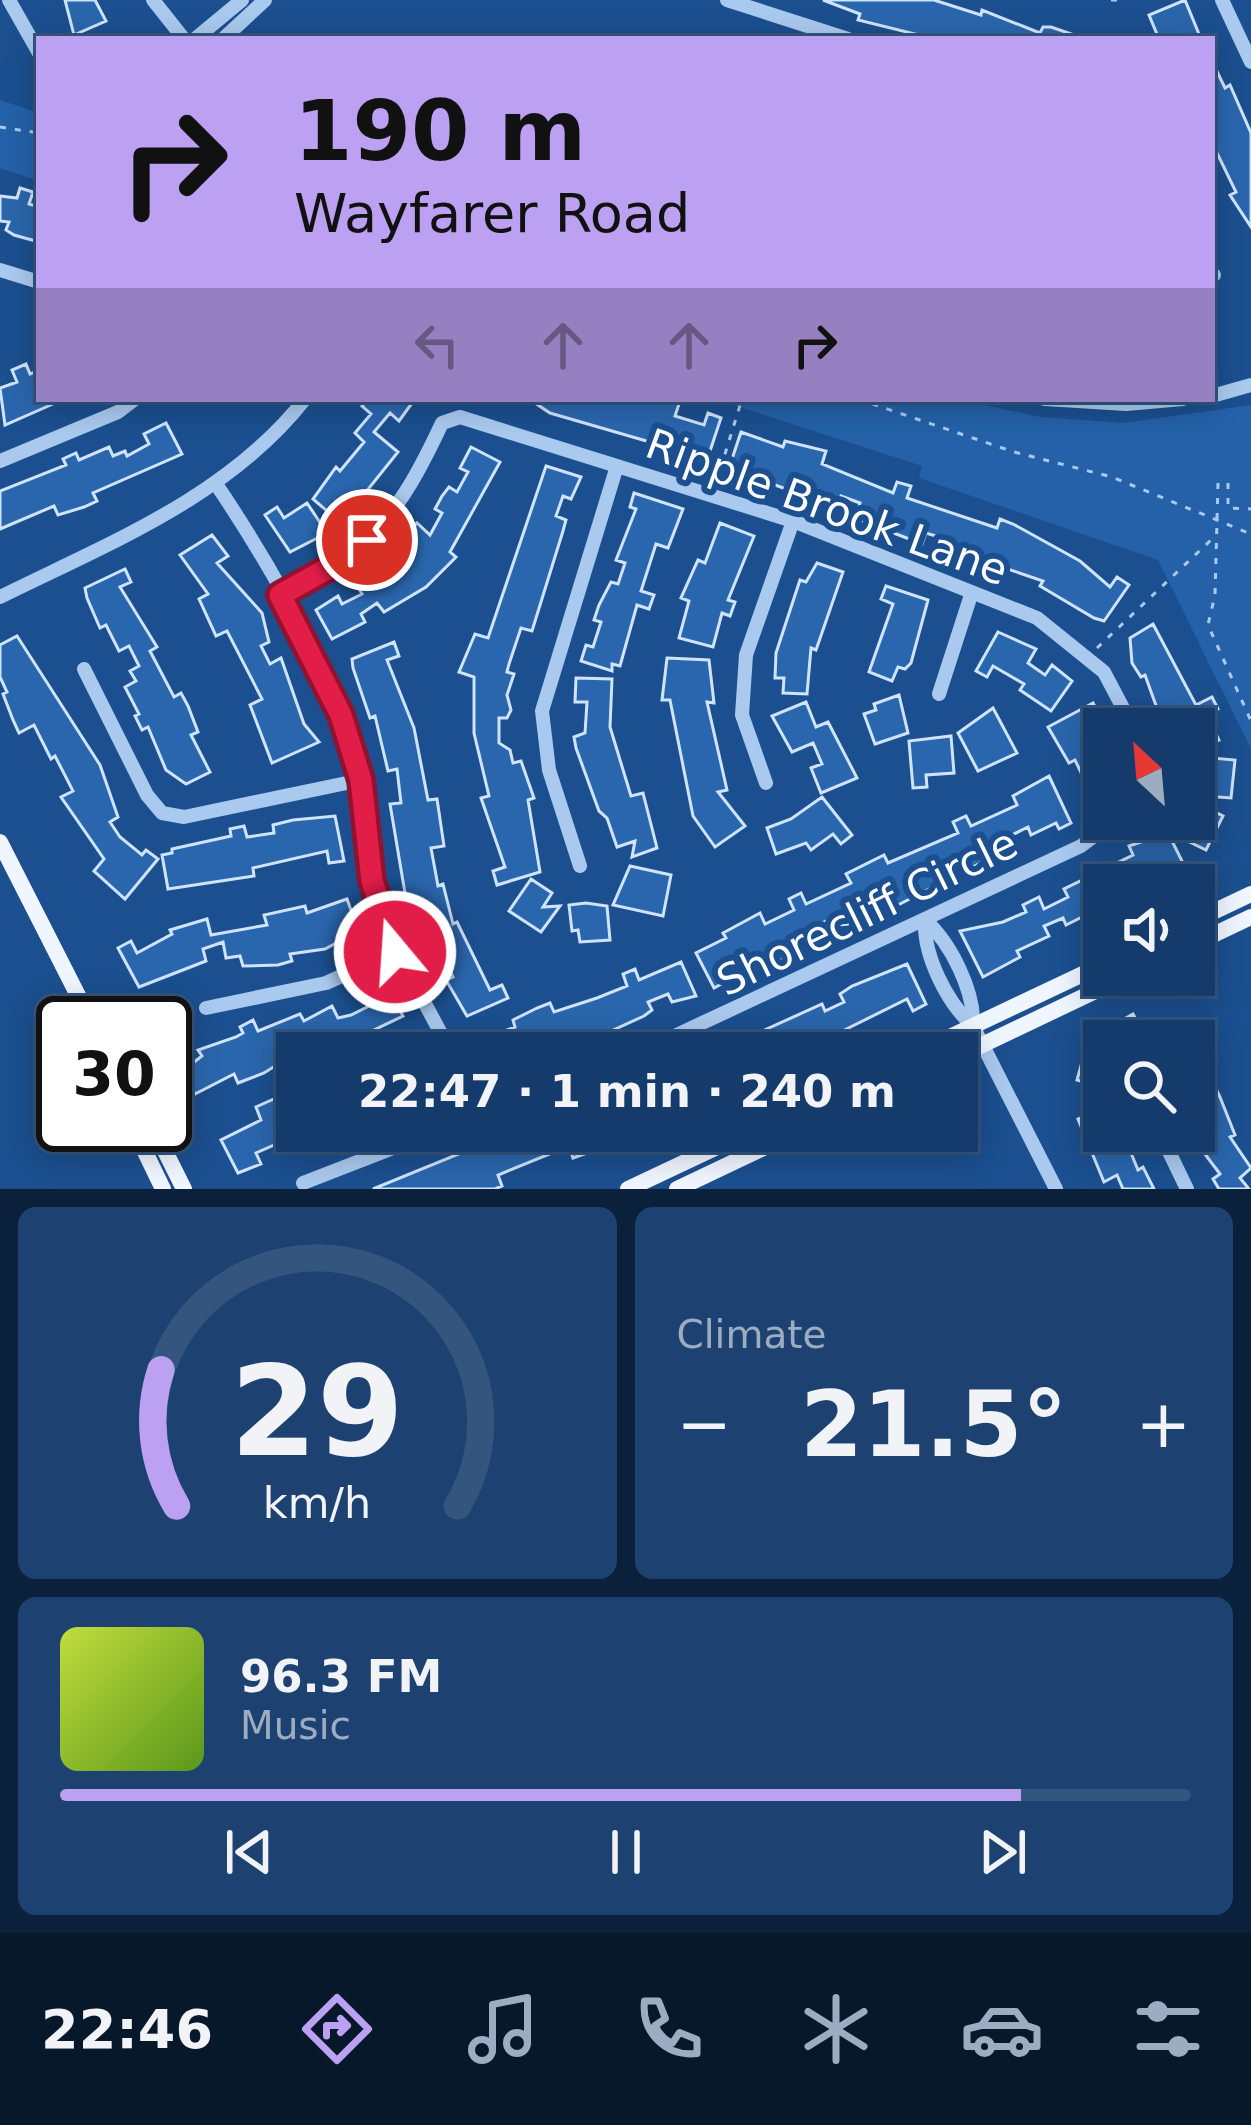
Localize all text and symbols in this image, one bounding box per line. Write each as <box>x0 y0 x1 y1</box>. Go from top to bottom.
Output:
text: 190 m <box>294 82 586 180</box>
icon: right <box>96 84 252 240</box>
text: Wayfarer Road <box>294 182 690 245</box>
icon: left <box>404 312 470 378</box>
icon: ahead <box>530 312 596 378</box>
icon: ahead <box>656 312 722 378</box>
icon: right <box>782 312 848 378</box>
street label: Ripple Brook Lane <box>640 419 1014 595</box>
pin <box>316 489 418 591</box>
icon: arrive <box>334 507 400 573</box>
north arrow <box>1083 708 1215 840</box>
map controls <box>1083 708 1215 1152</box>
street label: Shorecliff Circle <box>709 818 1025 1006</box>
button: sound <box>1083 864 1215 996</box>
position arrow <box>332 889 458 1015</box>
speed limit sign: 30 <box>36 996 192 1152</box>
button: search <box>1083 1020 1215 1152</box>
text: 22:47 · 1 min · 240 m <box>358 1065 896 1118</box>
text: Climate <box>677 1312 827 1357</box>
text: 29 <box>230 1339 404 1484</box>
text: 21.5° <box>800 1372 1067 1477</box>
text: − <box>677 1386 732 1463</box>
text: + <box>1136 1386 1191 1463</box>
text: km/h <box>263 1478 371 1528</box>
text: 96.3 FM <box>240 1650 442 1703</box>
text: Music <box>240 1703 351 1748</box>
icon: previous <box>216 1819 282 1885</box>
icon: pause <box>593 1819 659 1885</box>
icon: next <box>970 1819 1036 1885</box>
icon: directions <box>295 1987 379 2071</box>
icon: music <box>461 1987 545 2071</box>
icon: phone <box>627 1987 711 2071</box>
icon: climate <box>794 1987 878 2071</box>
icon: car <box>960 1987 1044 2071</box>
icon: filters <box>1126 1987 1210 2071</box>
text: 22:46 <box>41 1998 213 2061</box>

